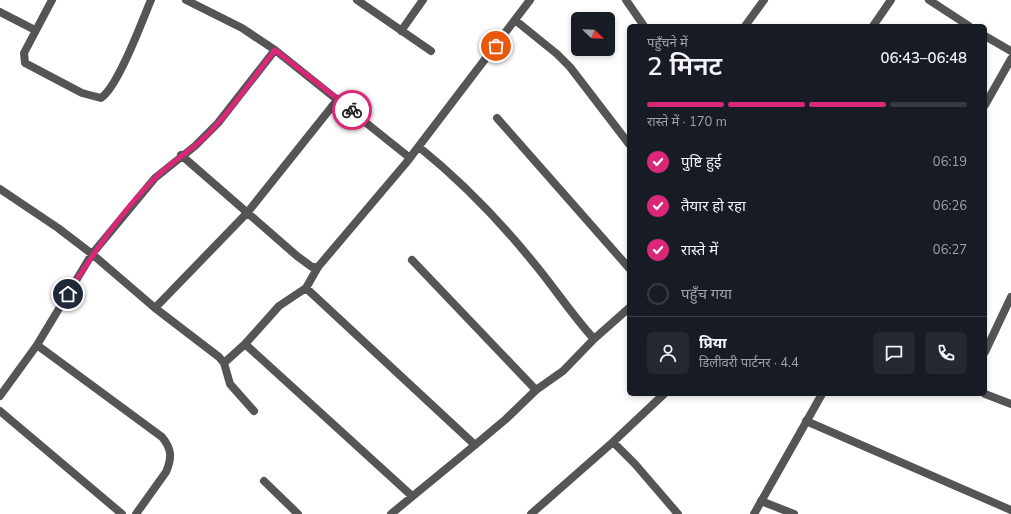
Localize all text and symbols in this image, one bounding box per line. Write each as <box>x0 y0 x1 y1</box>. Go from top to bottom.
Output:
north arrow <box>571 12 615 56</box>
map controls <box>571 12 615 56</box>
pin <box>479 29 513 63</box>
text: पहुँचने में <box>647 34 688 52</box>
icon: bag <box>485 35 507 57</box>
text: 06:43–06:48 <box>880 48 967 68</box>
text: 2 मिनट <box>647 49 722 84</box>
courier <box>332 90 372 130</box>
icon: bike <box>341 99 363 121</box>
text: रास्ते में · 170 m <box>647 113 727 131</box>
icon: check <box>647 151 669 173</box>
text: पुष्टि हुई <box>681 152 721 172</box>
text: 06:19 <box>933 153 967 171</box>
icon: check <box>647 195 669 217</box>
text: तैयार हो रहा <box>681 196 746 216</box>
text: 06:26 <box>933 197 967 215</box>
icon: check <box>647 239 669 261</box>
text: रास्ते में <box>681 240 718 260</box>
text: 06:27 <box>933 241 967 259</box>
pin <box>51 277 85 311</box>
icon: home <box>57 283 79 305</box>
text: पहुँच गया <box>681 284 732 304</box>
button: person <box>647 332 689 374</box>
button: chat <box>873 332 915 374</box>
button: phone <box>925 332 967 374</box>
text: प्रिया <box>699 333 727 353</box>
text: डिलीवरी पार्टनर · 4.4 <box>699 354 799 372</box>

